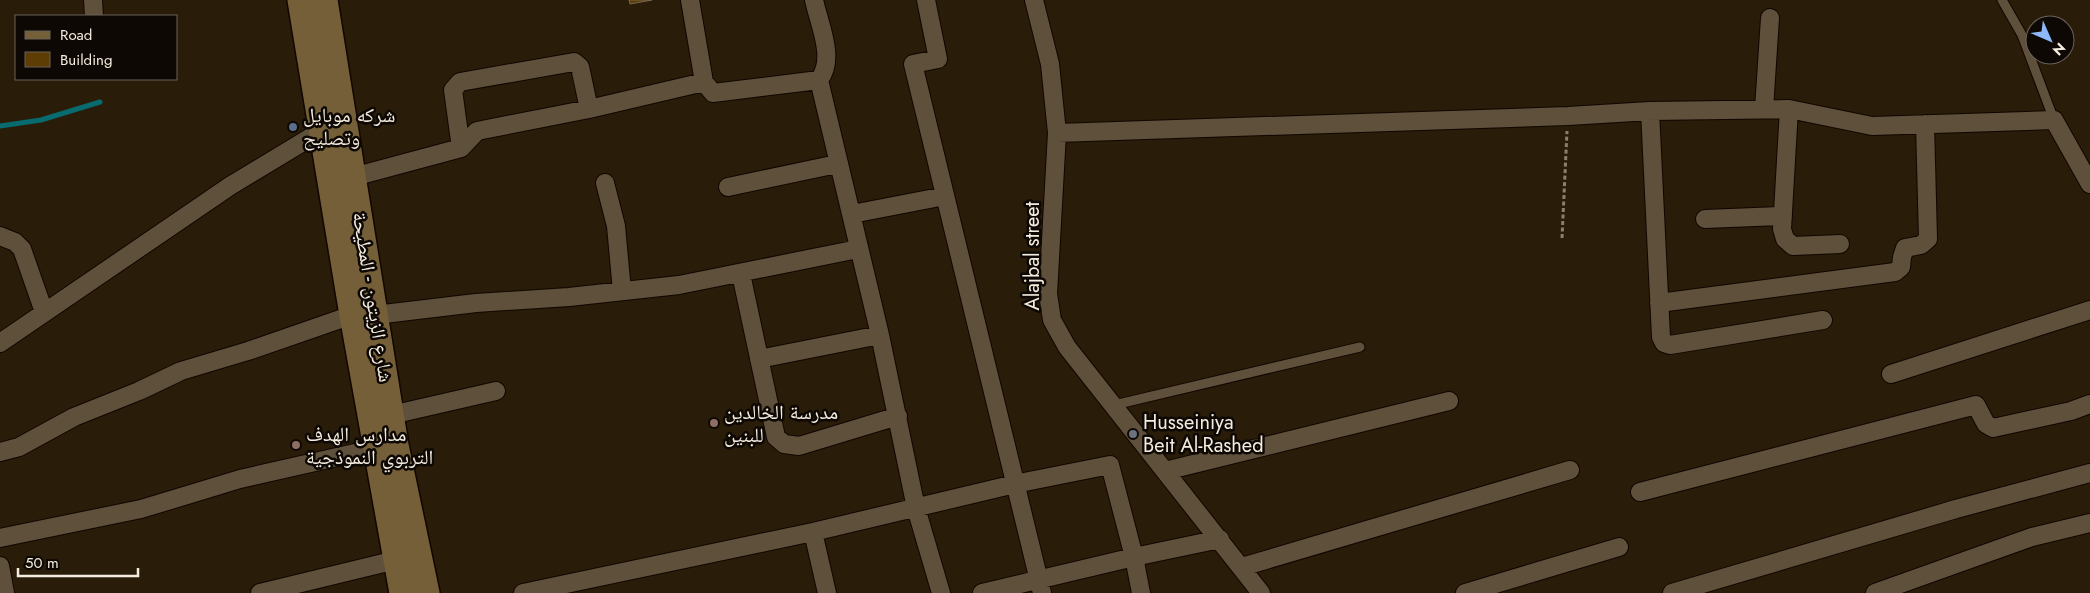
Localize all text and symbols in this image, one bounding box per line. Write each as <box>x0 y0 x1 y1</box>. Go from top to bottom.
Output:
legend <box>15 15 178 80</box>
north arrow <box>2025 15 2075 65</box>
text: Road <box>60 24 92 46</box>
text: N <box>2048 38 2070 60</box>
text: Building <box>60 49 112 71</box>
place label: شركه موبايل وتصليح <box>303 101 395 153</box>
marker: شركه موبايل وتصليح <box>287 121 299 133</box>
street label: Alajbal street <box>1018 201 1047 310</box>
street label: شارع الزيتون - المطيحة <box>345 210 400 384</box>
place label: مدرسة الخالدين للبنين <box>724 398 838 450</box>
place label: Husseiniya Beit Al-Rashed <box>1143 408 1264 460</box>
marker: مدرسة الخالدين للبنين <box>708 417 720 429</box>
place label: مدارس الهدف التربوي النموذجية <box>306 420 433 473</box>
marker: Husseiniya Beit Al-Rashed <box>1127 428 1139 440</box>
marker: مدارس الهدف التربوي النموذجية <box>290 439 302 451</box>
scale bar <box>18 546 138 578</box>
text: 50 m <box>25 552 59 574</box>

